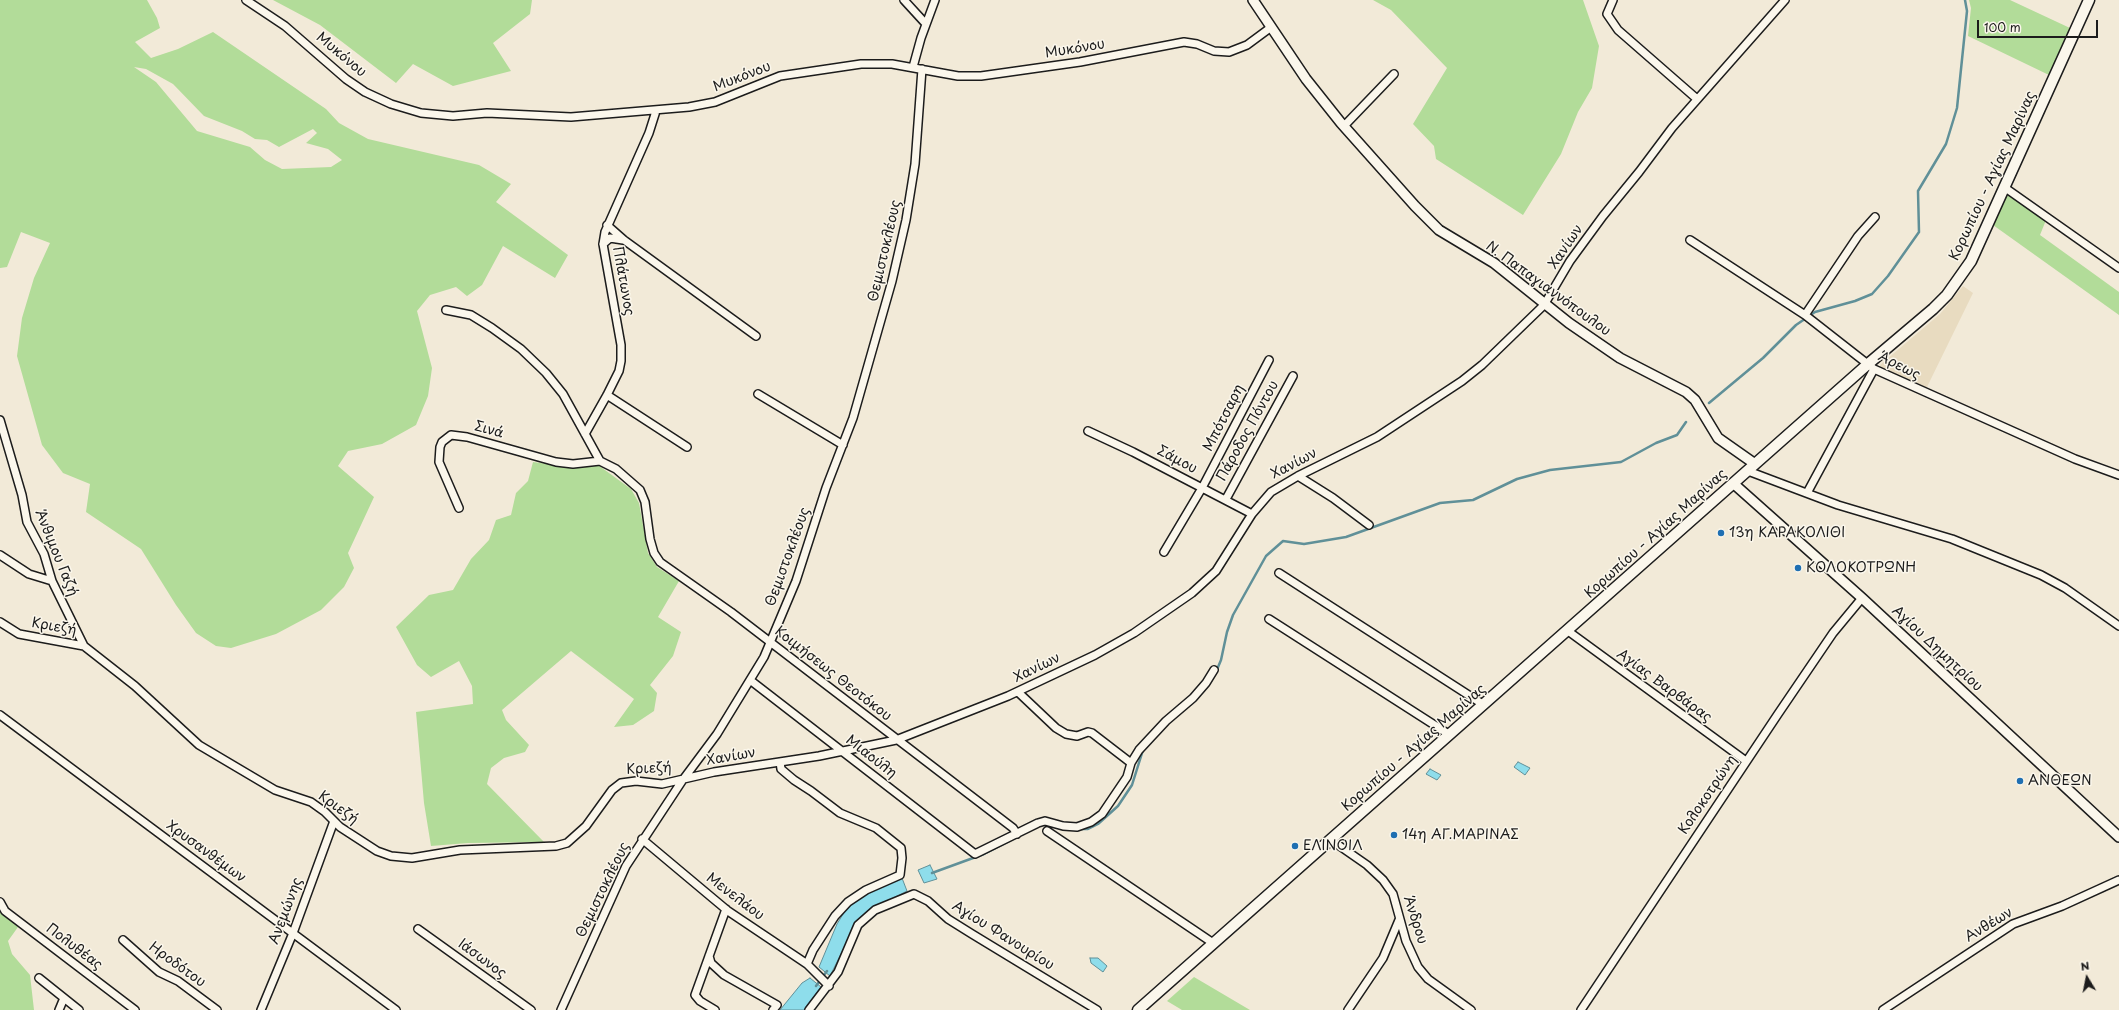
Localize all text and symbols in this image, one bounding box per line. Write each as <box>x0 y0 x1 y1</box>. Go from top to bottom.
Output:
scale bar <box>1979 12 2100 38</box>
text: 100 m <box>1984 18 2021 36</box>
street label: Μυκόνου <box>312 29 370 81</box>
street label: Μυκόνου <box>1044 36 1106 62</box>
street label: Μυκόνου <box>711 58 773 96</box>
street label: Κορωπίου - Αγίας Μαρίνας <box>1946 89 2040 263</box>
street label: Θεμιστοκλέους <box>865 198 905 304</box>
street label: Χανίων <box>1545 222 1587 272</box>
street label: Ν. Παπαγιαννόπουλου <box>1482 238 1614 340</box>
street label: Πλάτωνος <box>609 245 637 317</box>
street label: Άρεως <box>1875 348 1923 384</box>
street label: Πάροδος Πόντου <box>1213 378 1283 484</box>
street label: Μπότσαρη <box>1200 382 1248 454</box>
street label: Σινά <box>473 418 505 442</box>
street label: Σάμου <box>1154 442 1200 478</box>
street label: Χανίων <box>1268 445 1320 483</box>
street label: Κορωπίου - Αγίας Μαρίνας <box>1582 466 1730 602</box>
street label: Θεμιστοκλέους <box>762 505 814 609</box>
street label: Άνθιμου Γαζή <box>31 507 81 599</box>
place label: 13η ΚΑΡΑΚΟΛΙΘΙ <box>1729 525 1845 541</box>
marker: 13η ΚΑΡΑΚΟΛΙΘΙ <box>1716 528 1726 538</box>
place label: ΚΟΛΟΚΟΤΡΩΝΗ <box>1806 560 1916 576</box>
marker: ΚΟΛΟΚΟΤΡΩΝΗ <box>1793 563 1803 573</box>
street label: Αγίου Δημητρίου <box>1888 603 1986 695</box>
street label: Κριεζή <box>30 615 78 639</box>
street label: Κοιμήσεως Θεοτόκου <box>771 623 895 725</box>
street label: Αγίας Βαρβάρας <box>1613 646 1715 726</box>
street label: Χανίων <box>1011 650 1063 686</box>
street label: Κορωπίου - Αγίας Μαρίνας <box>1339 681 1489 815</box>
street label: Μιαούλη <box>842 732 900 782</box>
street label: Χανίων <box>705 744 757 770</box>
street label: Κολοκοτρώνη <box>1675 752 1741 838</box>
street label: Κριεζή <box>626 760 672 778</box>
place label: ΑΝΘΕΩΝ <box>2028 773 2092 789</box>
marker: ΑΝΘΕΩΝ <box>2015 776 2025 786</box>
street label: Κριεζή <box>315 788 361 828</box>
street label: Χρυσανθέμων <box>163 817 249 887</box>
place label: 14η ΑΓ.ΜΑΡΙΝΑΣ <box>1402 827 1519 843</box>
marker: 14η ΑΓ.ΜΑΡΙΝΑΣ <box>1389 830 1399 840</box>
place label: ΕΛΙΝΟΙΛ <box>1303 838 1363 854</box>
street label: Θεμιστοκλέους <box>573 840 633 940</box>
marker: ΕΛΙΝΟΙΛ <box>1290 841 1300 851</box>
street label: Μενελάου <box>703 870 767 924</box>
street label: Ανεμώνης <box>266 875 306 947</box>
street label: Άνδρου <box>1399 894 1431 946</box>
street label: Αγίου Φανουρίου <box>949 898 1057 974</box>
street label: Ανθέων <box>1962 904 2016 946</box>
street label: Πολυθέας <box>43 920 105 974</box>
street label: Ιάσωνος <box>455 936 509 982</box>
street label: Ηροδότου <box>145 939 209 991</box>
text: N <box>2079 957 2091 975</box>
north arrow <box>2067 958 2107 998</box>

